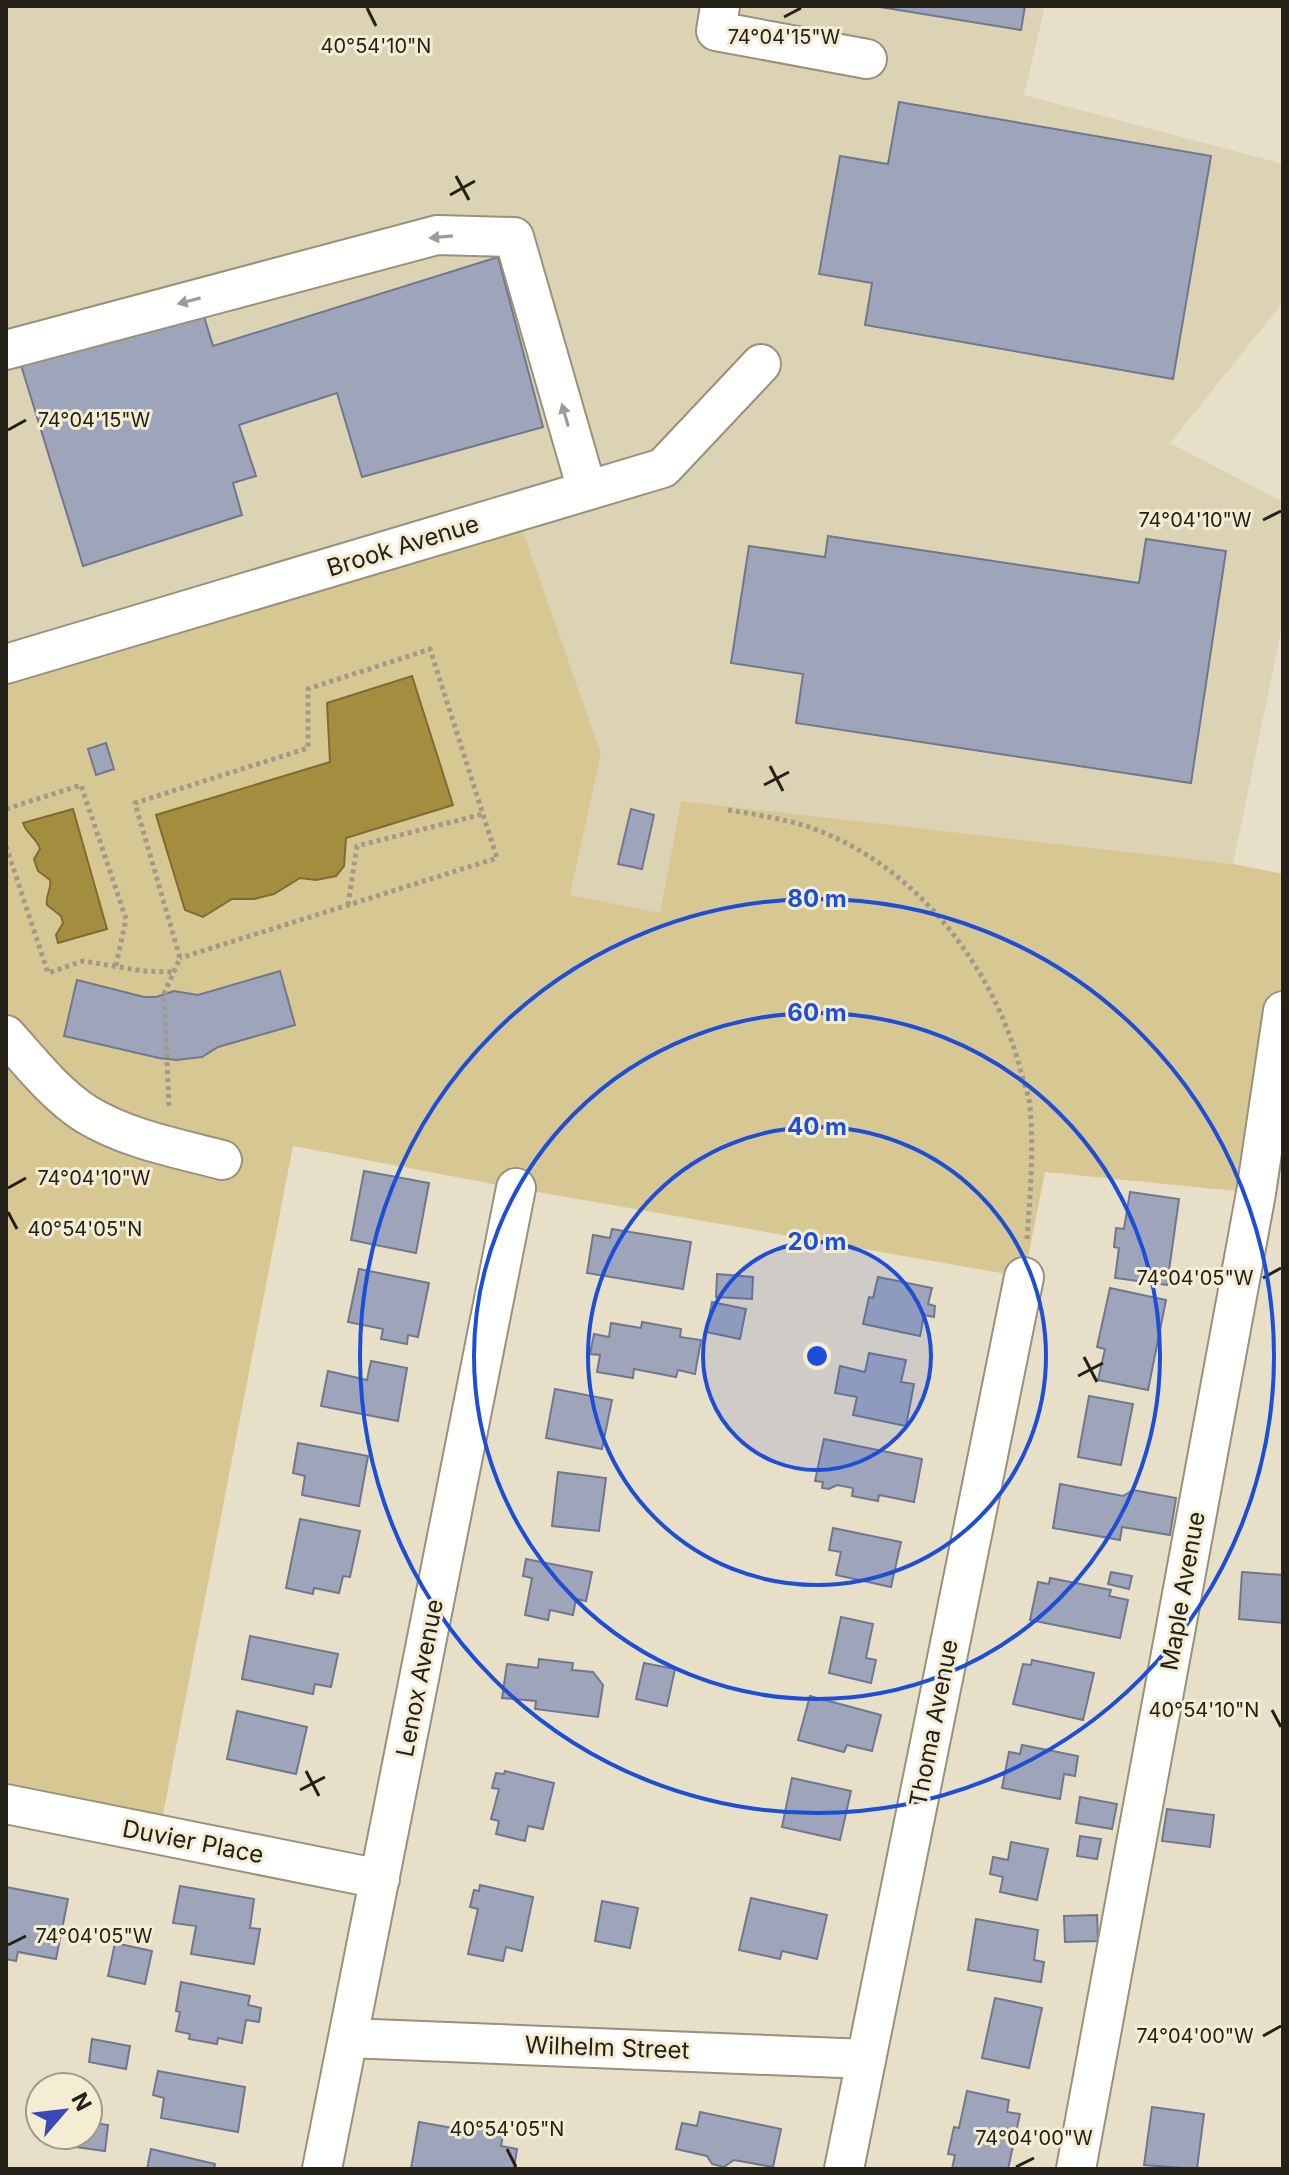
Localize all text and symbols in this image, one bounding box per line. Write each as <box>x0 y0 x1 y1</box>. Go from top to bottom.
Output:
text: 74°04'15"W <box>728 25 841 49</box>
text: 40°54'10"N <box>321 34 431 58</box>
one-way arrow <box>428 231 453 244</box>
one-way arrow <box>176 295 201 308</box>
one-way arrow <box>559 403 571 428</box>
text: 74°04'15"W <box>38 408 151 432</box>
text: 74°04'10"W <box>1138 508 1252 532</box>
street label: Brook Avenue <box>323 509 482 582</box>
text: 80 m <box>787 884 847 913</box>
text: 60 m <box>787 998 847 1027</box>
text: 40 m <box>787 1112 847 1141</box>
text: 74°04'10"W <box>37 1166 151 1190</box>
text: 40°54'05"N <box>28 1217 142 1241</box>
text: 20 m <box>788 1227 846 1256</box>
text: 74°04'05"W <box>1136 1266 1254 1290</box>
centre of rings <box>803 1342 831 1370</box>
street label: Maple Avenue <box>1154 1509 1211 1673</box>
street label: Lenox Avenue <box>390 1597 449 1759</box>
street label: Thoma Avenue <box>903 1637 964 1809</box>
text: 40°54'10"N <box>1149 1698 1259 1722</box>
street label: Duvier Place <box>120 1814 266 1869</box>
text: 74°04'05"W <box>35 1924 153 1948</box>
text: 74°04'00"W <box>1136 2024 1254 2048</box>
street label: Wilhelm Street <box>524 2030 690 2065</box>
north arrow <box>24 2071 104 2151</box>
text: N <box>66 2088 97 2115</box>
text: 40°54'05"N <box>450 2117 564 2141</box>
text: 74°04'00"W <box>975 2126 1093 2150</box>

